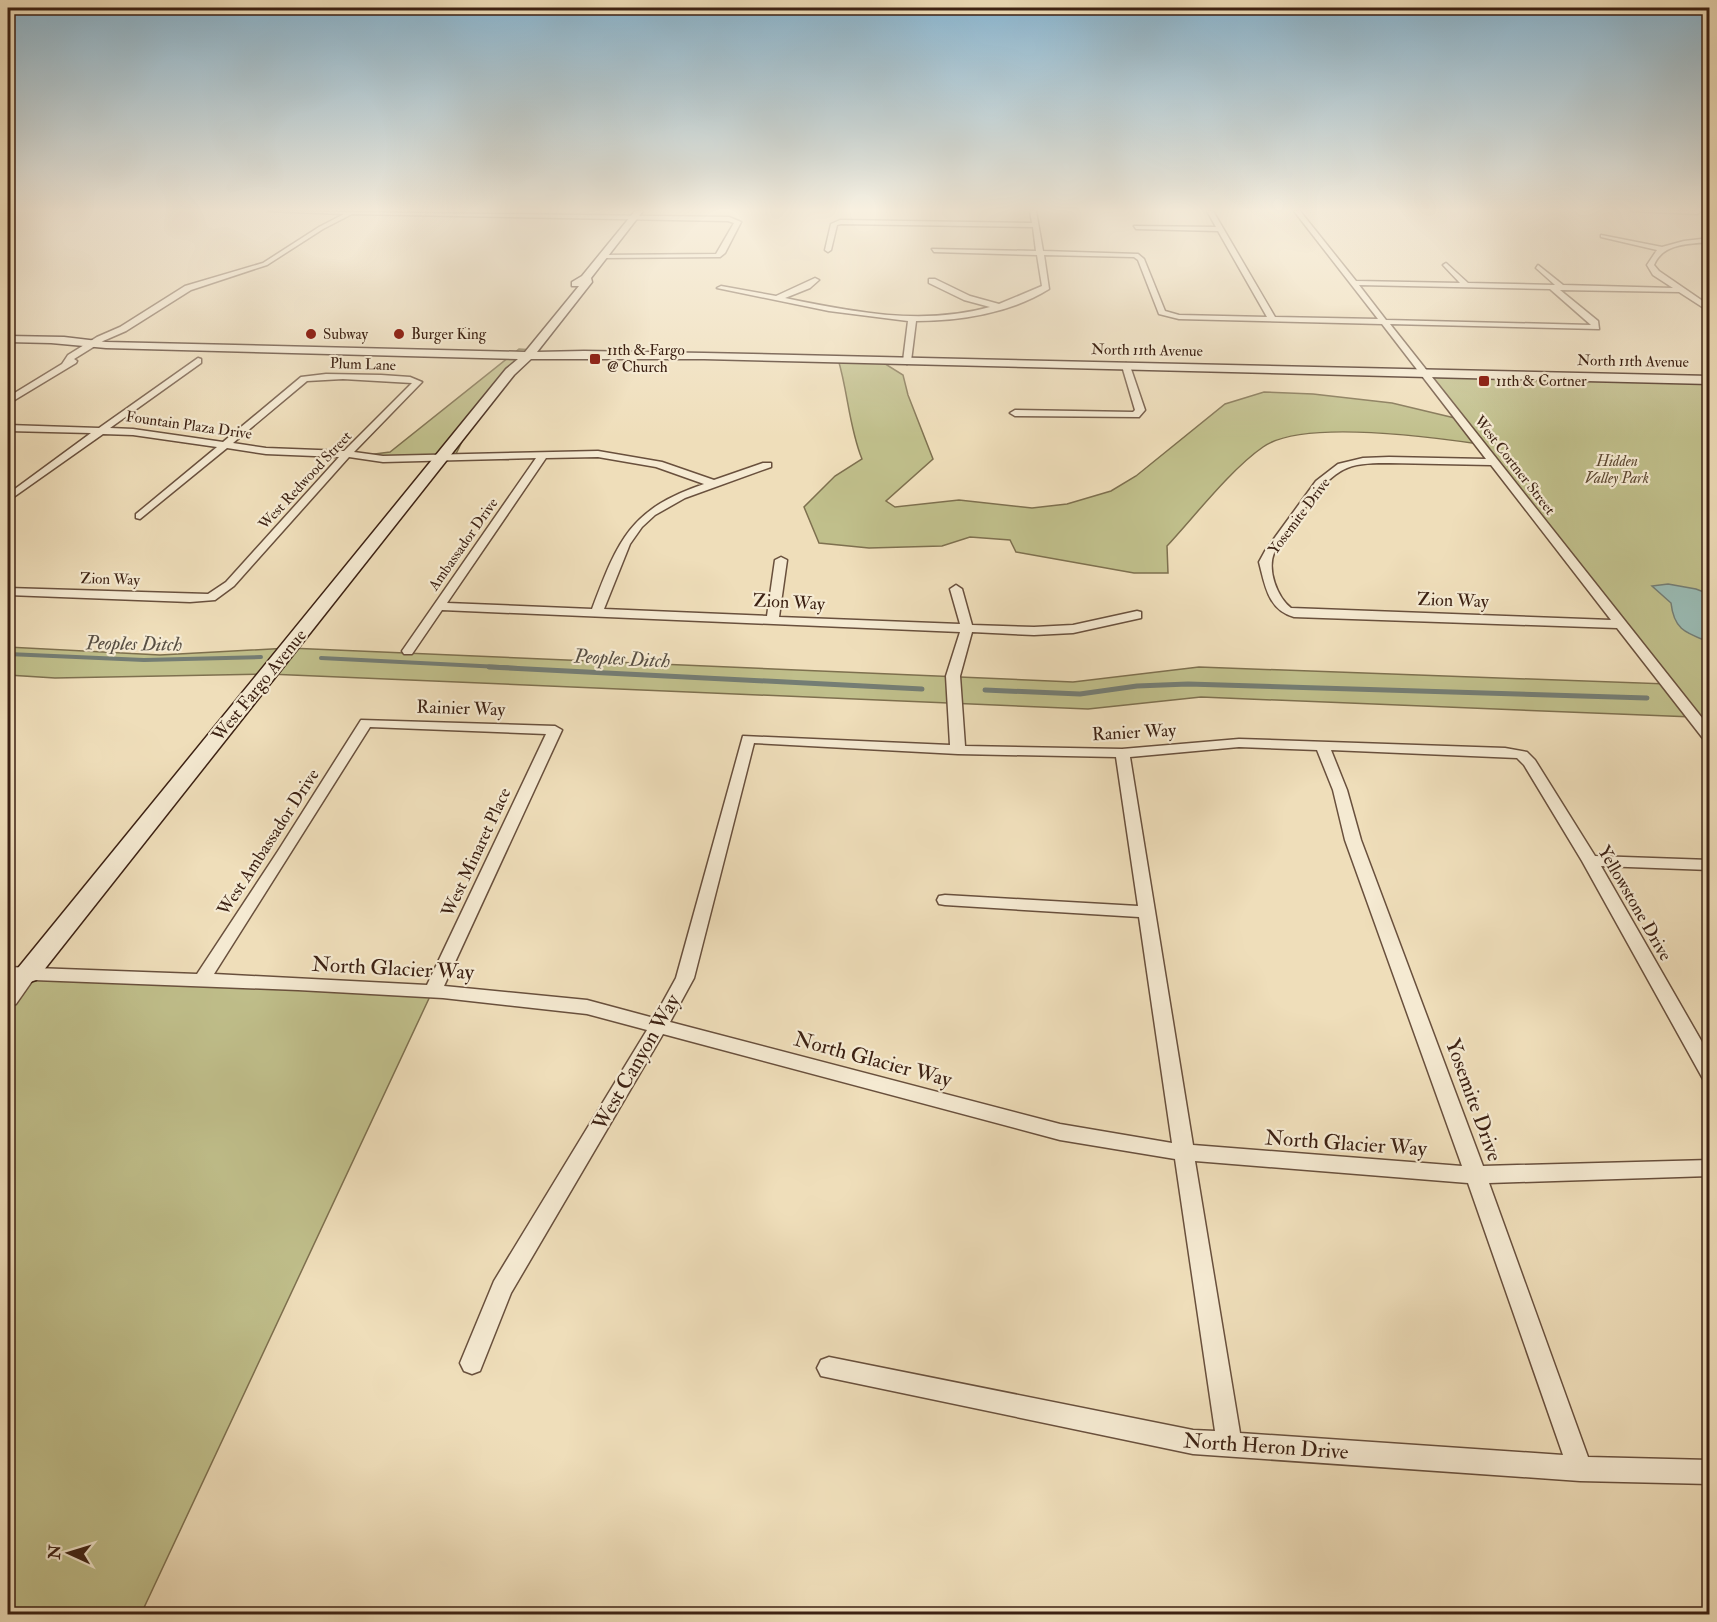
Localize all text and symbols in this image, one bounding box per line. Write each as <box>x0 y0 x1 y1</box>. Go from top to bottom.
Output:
place label: Subway <box>323 325 368 344</box>
place label: Burger King <box>411 325 487 344</box>
marker: Subway <box>304 327 318 341</box>
marker: Burger King <box>392 327 406 341</box>
street label: North 11th Avenue <box>1091 340 1203 361</box>
place label: 11th & Fargo @ Church <box>607 341 685 377</box>
street label: North 11th Avenue <box>1577 351 1689 372</box>
marker: 11th & Fargo @ Church <box>588 352 602 366</box>
street label: Plum Lane <box>330 354 396 375</box>
place label: 11th & Cortner <box>1496 372 1587 391</box>
marker: 11th & Cortner <box>1477 374 1491 388</box>
street label: Fountain Plaza Drive <box>125 407 253 444</box>
street label: West Cortner Street <box>1469 411 1559 519</box>
street label: West Redwood Street <box>254 427 356 534</box>
park label: Hidden Valley Park <box>1585 452 1649 488</box>
street label: Yosemite Drive <box>1264 474 1335 559</box>
street label: Ambassador Drive <box>424 494 502 595</box>
street label: Zion Way <box>80 569 141 590</box>
street label: Zion Way <box>1417 588 1490 613</box>
street label: Zion Way <box>753 589 827 616</box>
street label: West Fargo Avenue <box>206 624 312 747</box>
water label: Peoples Ditch <box>84 630 183 657</box>
water label: Peoples Ditch <box>572 643 671 674</box>
street label: Rainier Way <box>416 695 507 722</box>
street label: Ranier Way <box>1091 719 1178 746</box>
street label: West Ambassador Drive <box>212 764 325 921</box>
street label: West Minaret Place <box>436 783 517 921</box>
street label: Yellowstone Drive <box>1592 841 1677 965</box>
street label: North Glacier Way <box>311 951 475 986</box>
street label: West Canyon Way <box>586 989 687 1136</box>
street label: North Glacier Way <box>791 1025 955 1094</box>
street label: Yosemite Drive <box>1439 1035 1508 1165</box>
street label: North Glacier Way <box>1264 1124 1429 1163</box>
street label: North Heron Drive <box>1183 1427 1350 1466</box>
north arrow <box>39 1523 99 1583</box>
text: N <box>44 1544 66 1561</box>

